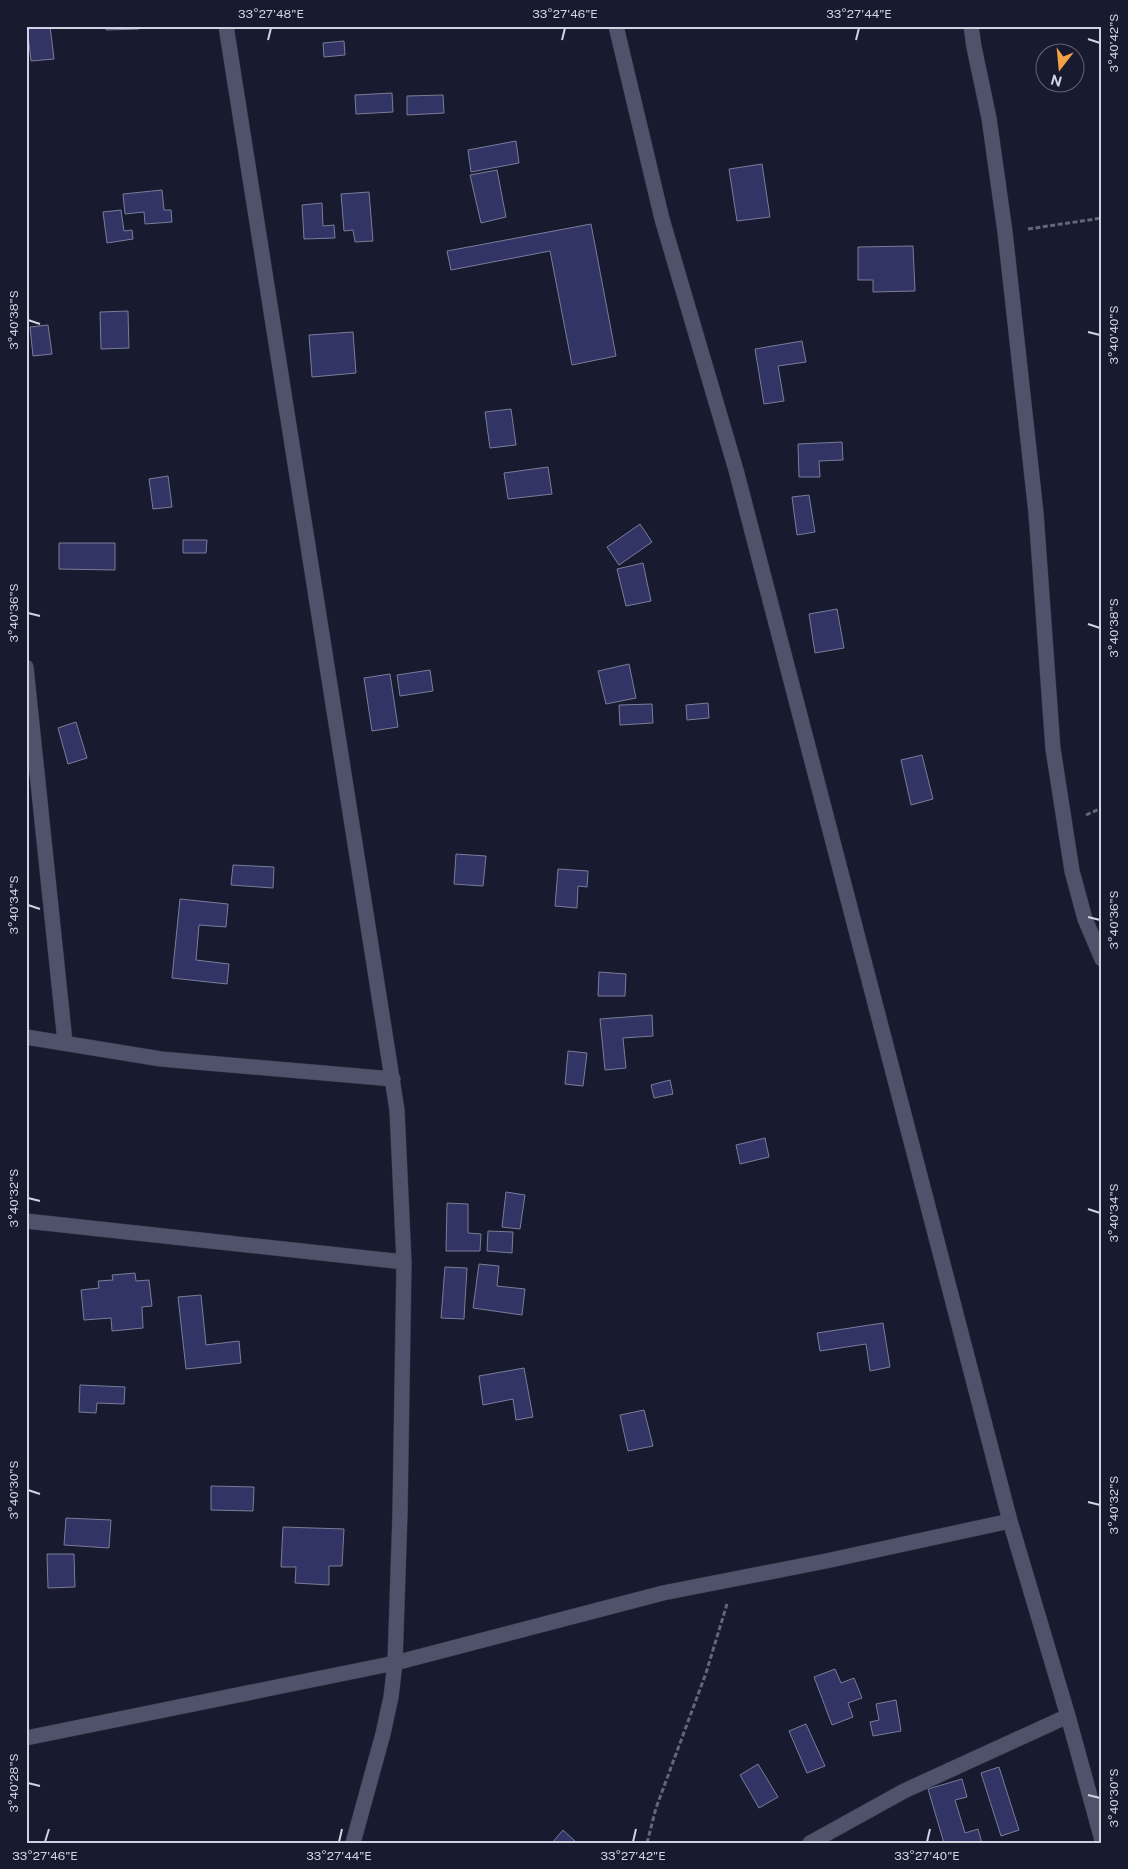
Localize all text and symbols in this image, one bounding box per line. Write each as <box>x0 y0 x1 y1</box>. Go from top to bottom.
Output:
text: 33°27'48"E <box>238 7 304 21</box>
text: 33°27'46"E <box>532 7 598 21</box>
text: 33°27'44"E <box>826 7 892 21</box>
text: 3°40'42"S <box>1107 14 1121 72</box>
north arrow <box>1036 42 1086 92</box>
text: N <box>1049 71 1064 90</box>
text: 3°40'38"S <box>7 290 21 350</box>
text: 3°40'40"S <box>1107 305 1121 365</box>
text: 3°40'36"S <box>7 583 21 643</box>
text: 3°40'38"S <box>1107 598 1121 658</box>
text: 3°40'34"S <box>7 875 21 935</box>
text: 3°40'36"S <box>1107 890 1121 950</box>
text: 3°40'32"S <box>7 1169 21 1227</box>
text: 3°40'34"S <box>1107 1183 1121 1243</box>
text: 3°40'30"S <box>7 1461 21 1519</box>
text: 3°40'32"S <box>1107 1476 1121 1534</box>
text: 3°40'28"S <box>7 1753 21 1813</box>
text: 3°40'30"S <box>1107 1769 1121 1827</box>
text: 33°27'46"E <box>12 1849 78 1863</box>
text: 33°27'44"E <box>306 1849 372 1863</box>
text: 33°27'42"E <box>600 1849 666 1863</box>
text: 33°27'40"E <box>894 1849 960 1863</box>

